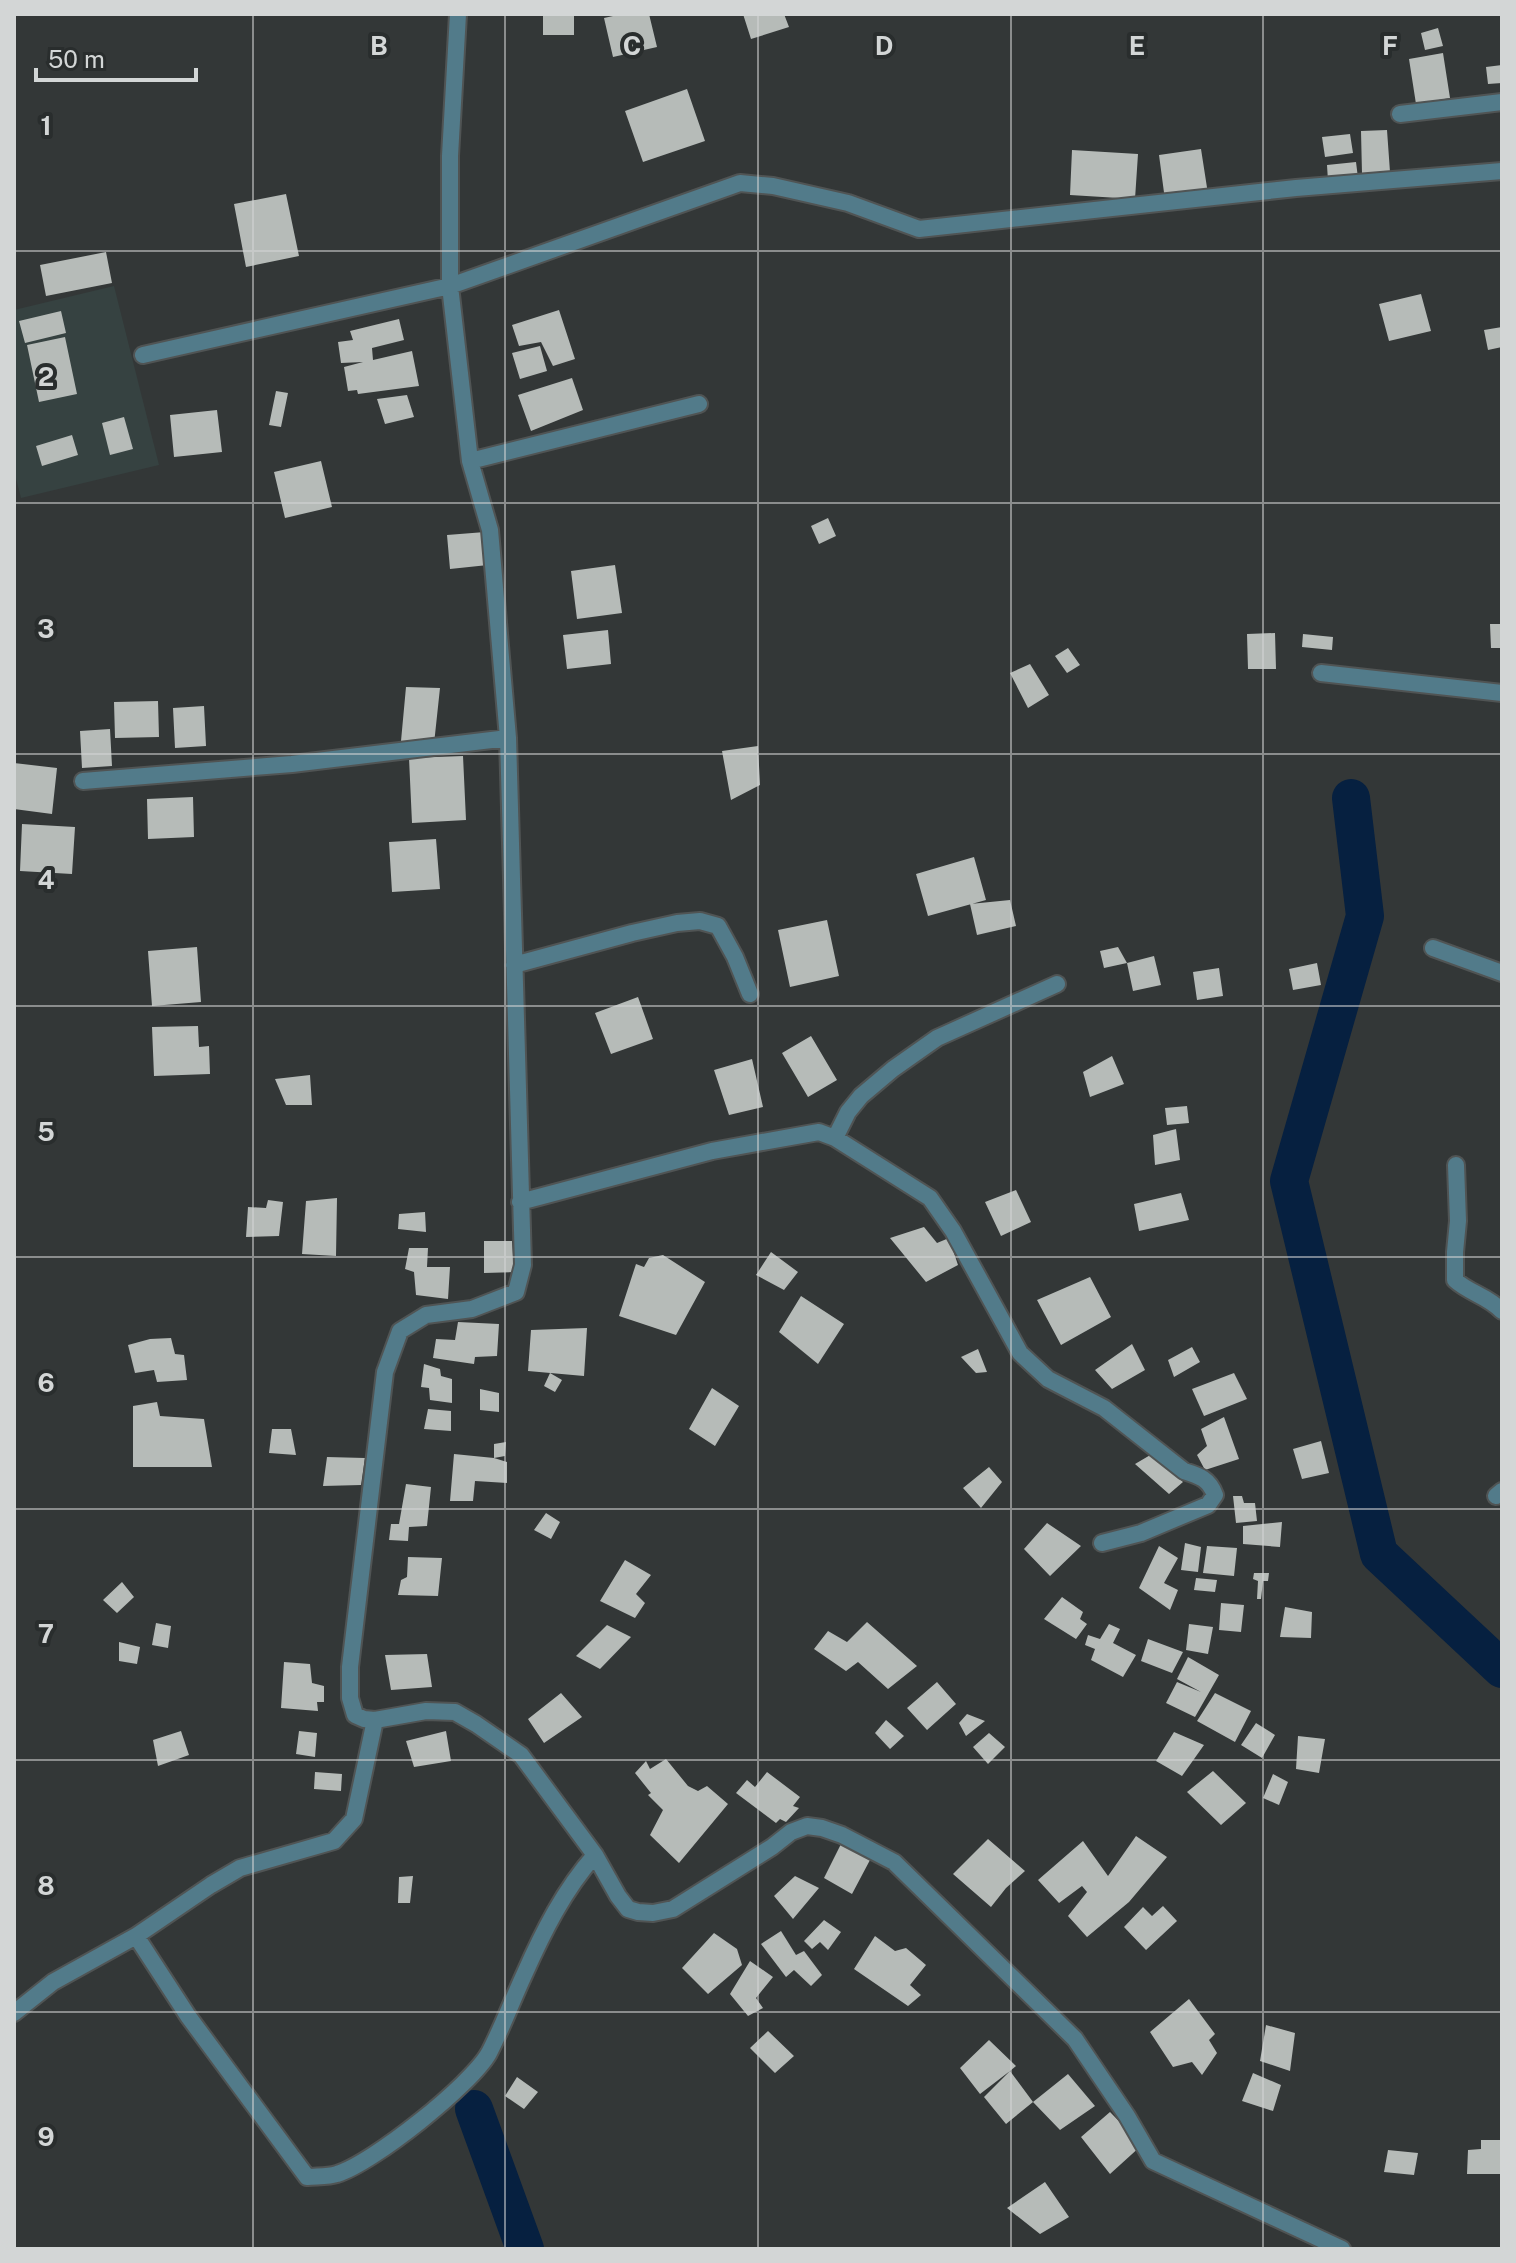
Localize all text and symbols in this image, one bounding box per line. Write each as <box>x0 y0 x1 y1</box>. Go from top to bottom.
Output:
text: B <box>370 30 388 61</box>
text: C <box>623 30 641 61</box>
text: D <box>875 30 893 61</box>
text: E <box>1129 30 1145 61</box>
text: F <box>1382 30 1398 61</box>
scale bar <box>36 32 196 82</box>
text: 50 m <box>48 45 105 73</box>
text: 1 <box>40 110 52 141</box>
text: 2 <box>38 361 54 392</box>
text: 3 <box>37 613 55 644</box>
text: 4 <box>37 864 55 895</box>
text: 5 <box>37 1116 55 1147</box>
text: 6 <box>37 1367 55 1398</box>
text: 7 <box>38 1618 54 1649</box>
text: 8 <box>37 1870 55 1901</box>
text: 9 <box>37 2121 55 2152</box>

